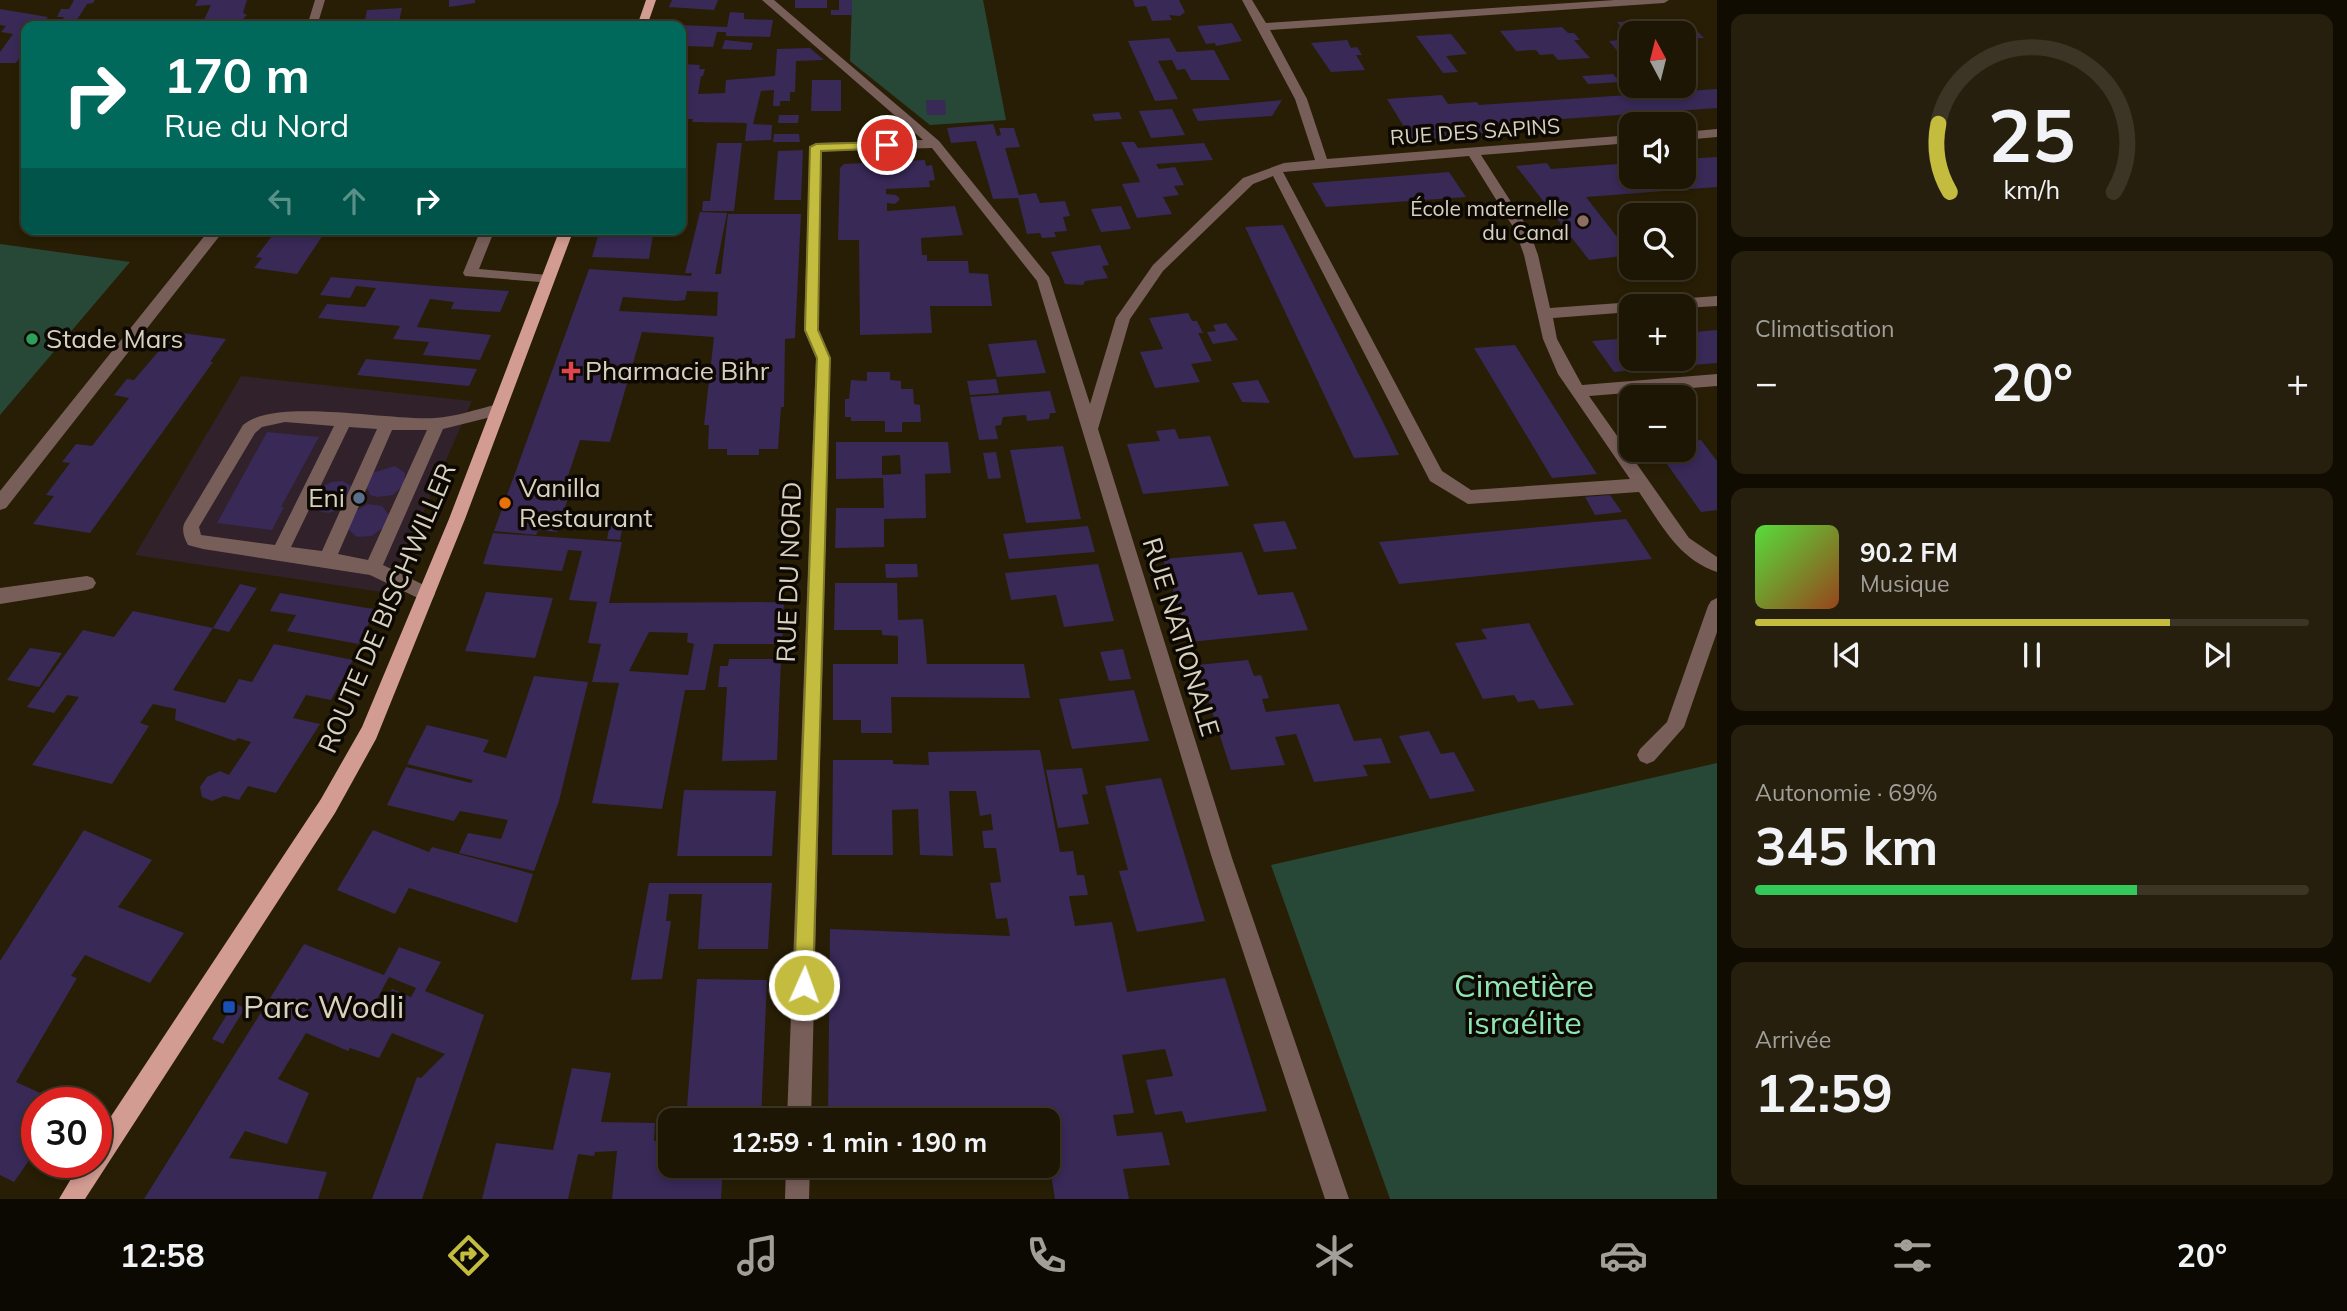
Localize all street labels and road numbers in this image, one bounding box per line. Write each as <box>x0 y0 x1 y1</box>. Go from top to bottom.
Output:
street label: RUE DES SAPINS <box>1389 112 1561 150</box>
street label: ROUTE DE BISCHWILLER <box>310 458 463 758</box>
street label: RUE DU NORD <box>769 481 808 663</box>
street label: RUE NATIONALE <box>1136 533 1227 740</box>

